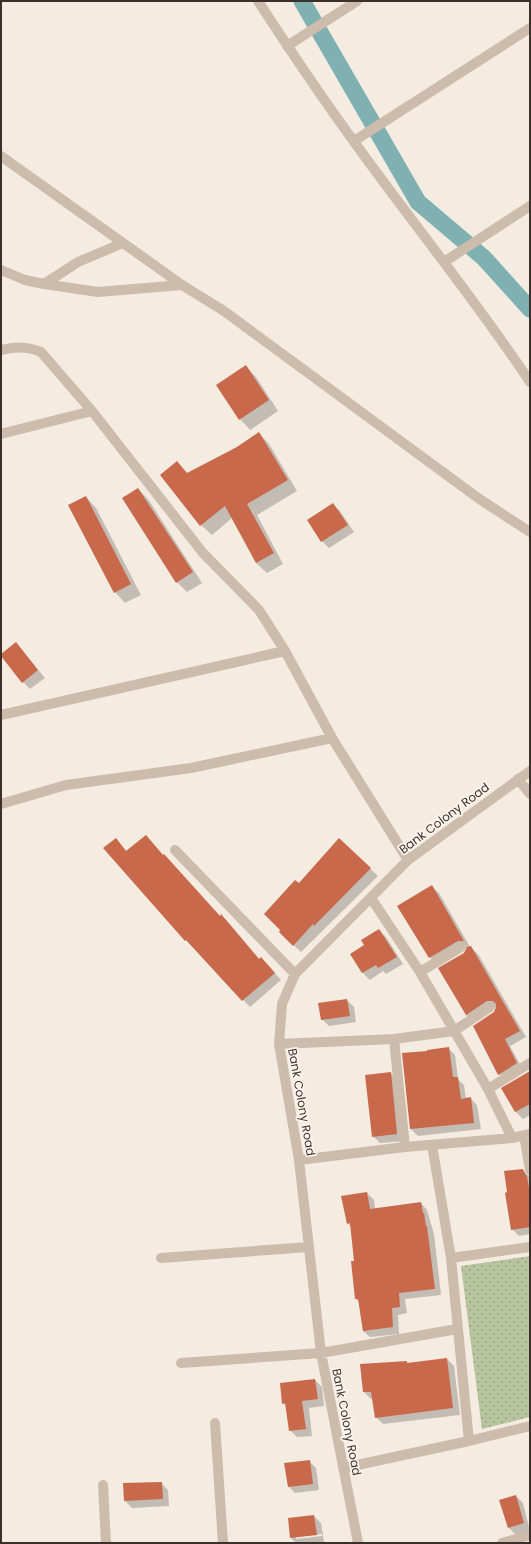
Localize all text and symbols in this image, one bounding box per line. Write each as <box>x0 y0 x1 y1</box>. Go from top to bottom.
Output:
street label: Bank Colony Road <box>395 778 493 858</box>
street label: Bank Colony Road <box>284 1047 320 1157</box>
street label: Bank Colony Road <box>328 1367 366 1477</box>

